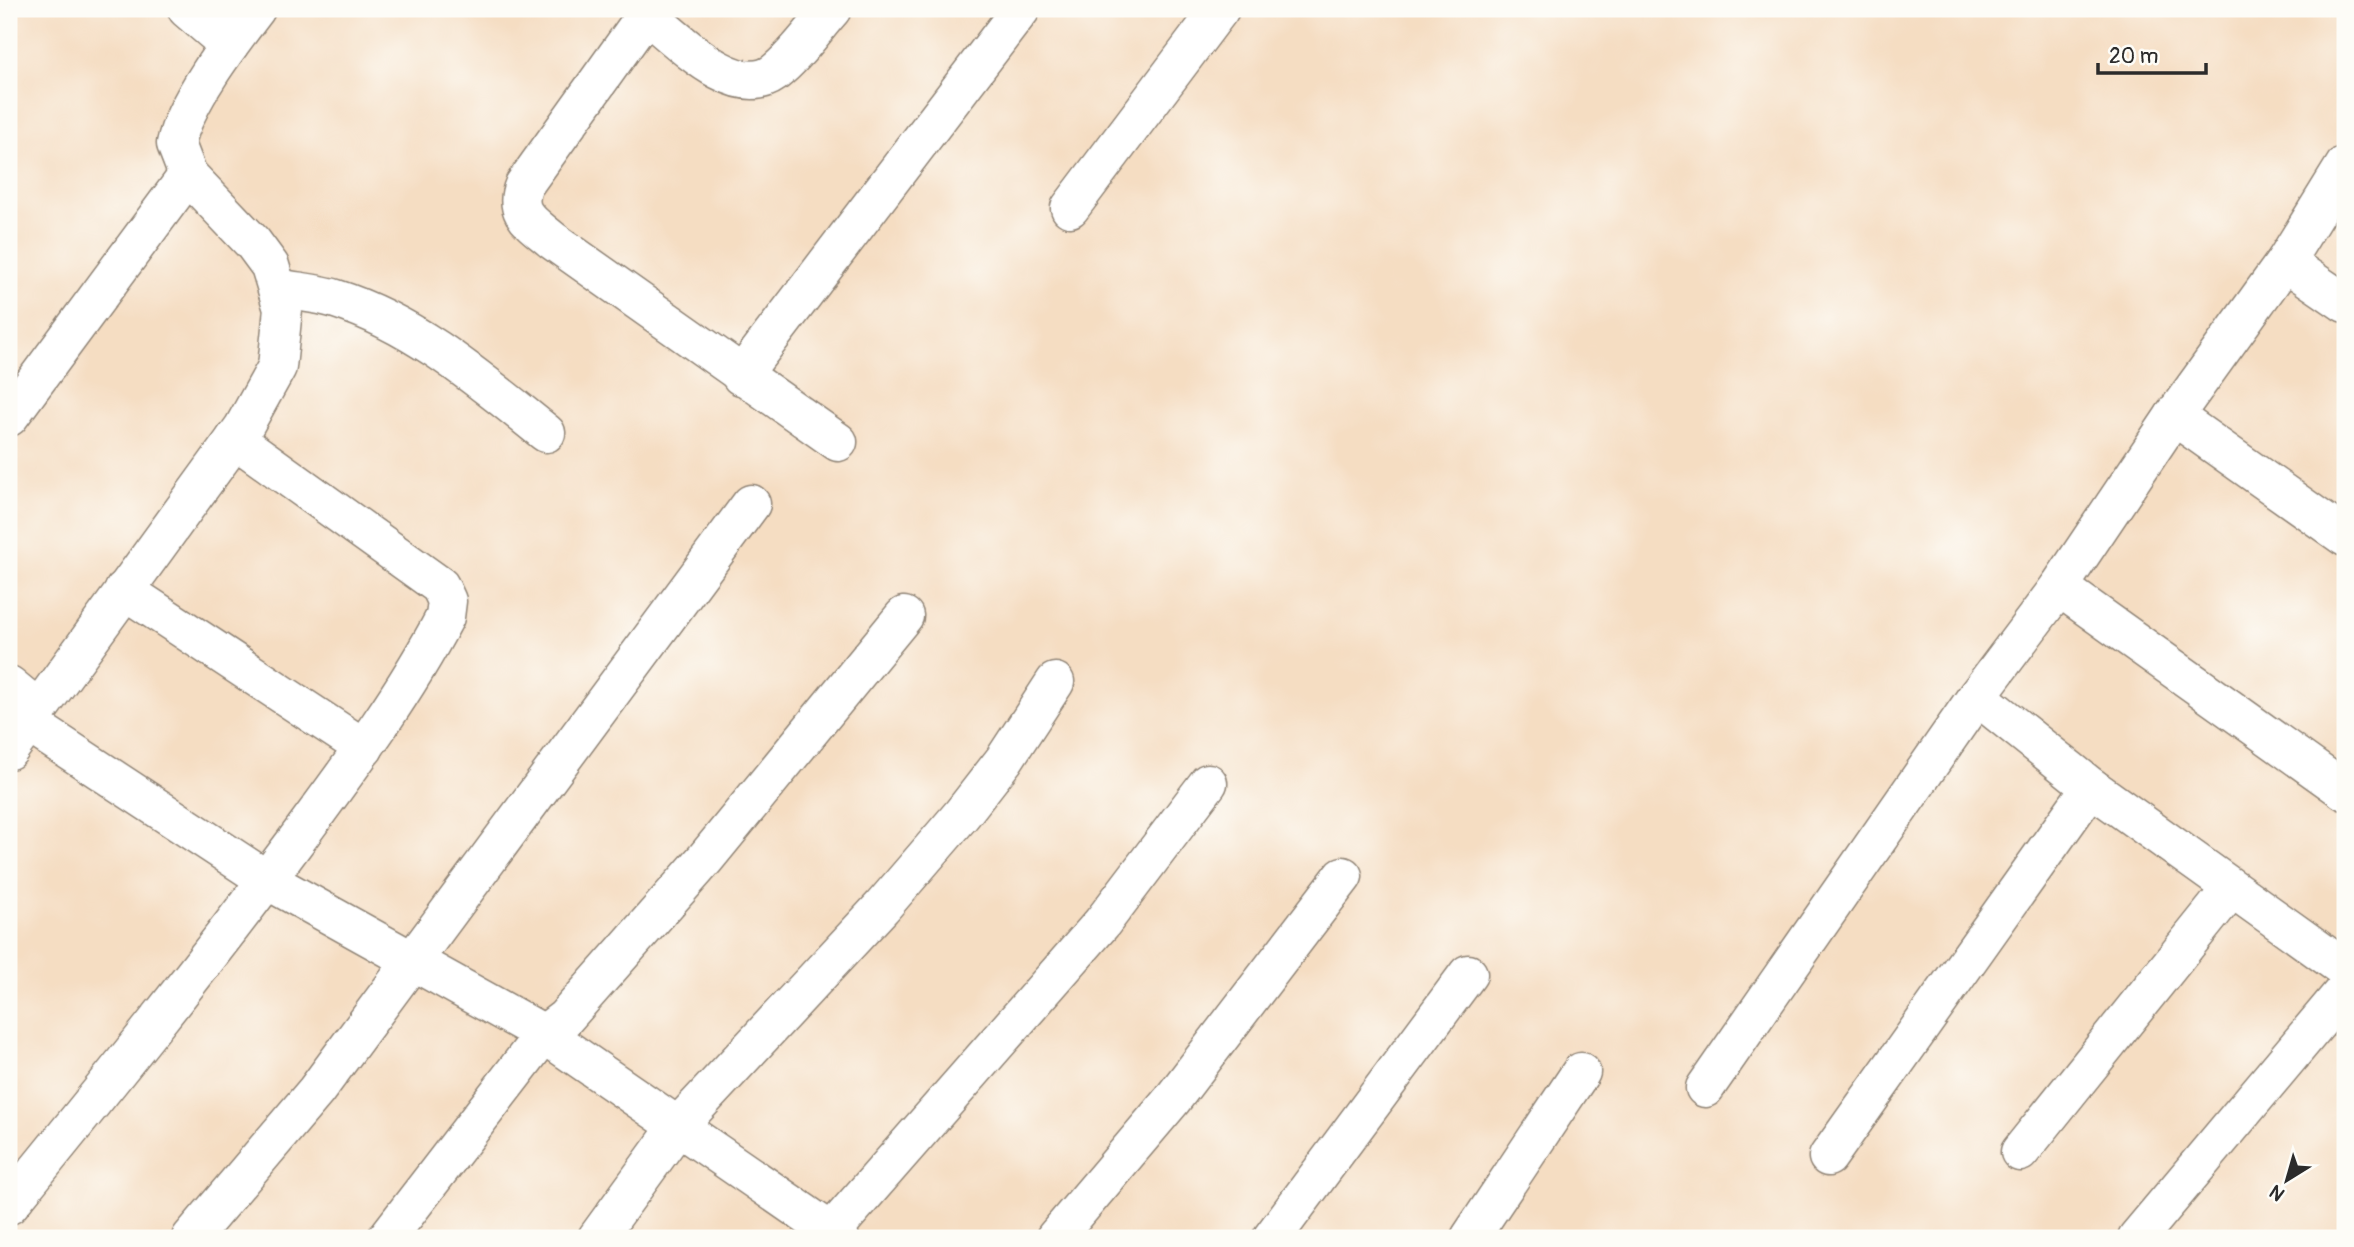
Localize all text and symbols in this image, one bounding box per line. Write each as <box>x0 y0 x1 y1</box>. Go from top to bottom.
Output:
scale bar <box>2098 32 2207 76</box>
text: 20 m <box>2109 43 2158 70</box>
north arrow <box>2252 1146 2322 1216</box>
text: N <box>2265 1179 2290 1206</box>

